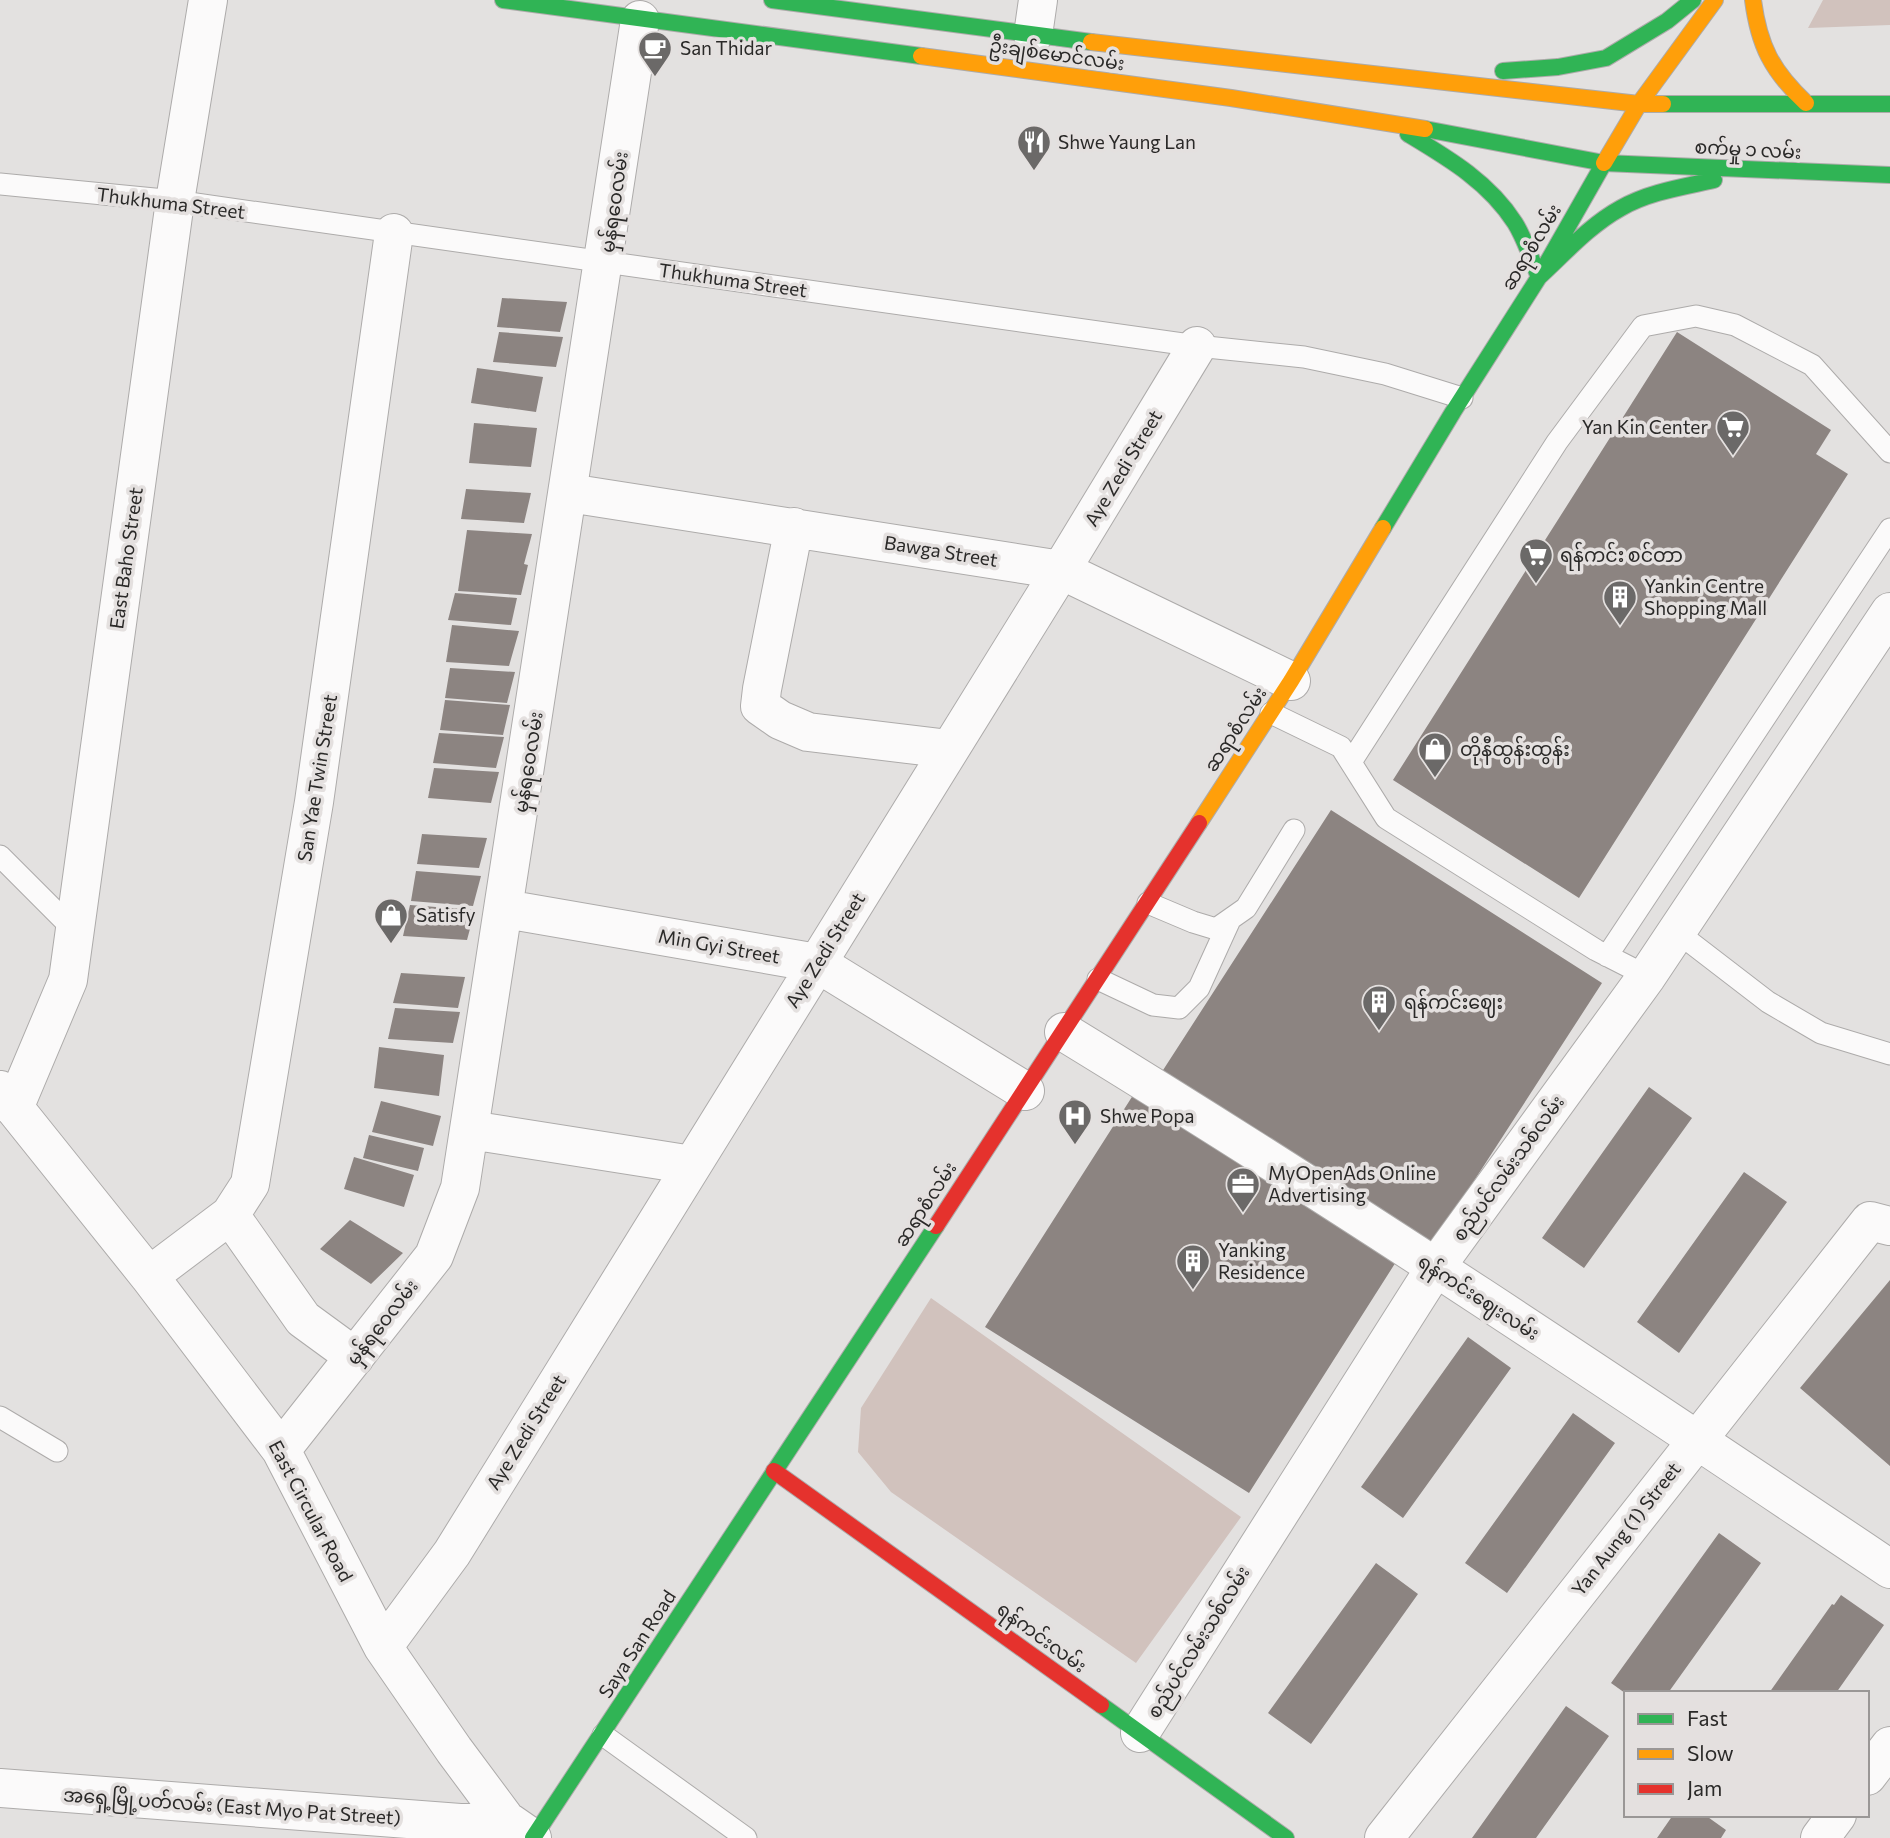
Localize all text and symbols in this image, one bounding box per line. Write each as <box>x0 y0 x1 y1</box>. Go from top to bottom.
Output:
cafe icon: San Thidar <box>636 29 674 78</box>
street label: ဦးချစ်မောင်လမ်း <box>987 31 1126 79</box>
place label: San Thidar <box>680 36 772 59</box>
restaurant icon: Shwe Yaung Lan <box>1015 123 1053 172</box>
place label: Shwe Yaung Lan <box>1058 130 1196 153</box>
street label: စက်မှု ၁ လမ်း <box>1694 132 1802 168</box>
street label: မှန်ရဝေလမ်း <box>593 149 638 255</box>
street label: Thukhuma Street <box>96 182 247 223</box>
street label: ဆရာစံလမ်း <box>1494 198 1570 297</box>
street label: Thukhuma Street <box>658 258 809 301</box>
street label: Aye Zedi Street <box>1079 405 1166 530</box>
supermarket icon: Yan Kin Center <box>1714 408 1752 457</box>
place label: Yan Kin Center <box>1582 415 1708 438</box>
street label: East Baho Street <box>104 485 147 630</box>
street label: Bawga Street <box>883 530 1000 571</box>
supermarket icon: ရန်ကင်း စင်တာ <box>1517 536 1555 585</box>
place label: ရန်ကင်း စင်တာ <box>1560 541 1683 571</box>
place label: Yankin Centre Shopping Mall <box>1644 574 1767 619</box>
building icon: Yankin Centre Shopping Mall <box>1601 578 1639 627</box>
street label: ဆရာစံလမ်း <box>1197 681 1275 778</box>
street label: San Yae Twin Street <box>292 692 341 863</box>
street label: မှန်ရဝေလမ်း <box>506 709 553 815</box>
shop icon: တိုနီထွန်းထွန်း <box>1416 730 1454 779</box>
place label: တိုနီထွန်းထွန်း <box>1460 735 1570 766</box>
street label: Aye Zedi Street <box>780 888 869 1012</box>
shop icon: Satisfy <box>372 896 410 945</box>
place label: Satisfy <box>416 903 476 926</box>
street label: Min Gyi Street <box>656 923 782 968</box>
building icon: ရန်ကင်းဈေး <box>1360 983 1398 1032</box>
place label: ရန်ကင်းဈေး <box>1404 988 1503 1018</box>
street label: စည်ပင်လမ်းသစ်လမ်း <box>1445 1089 1572 1248</box>
hospital icon: Shwe Popa <box>1056 1097 1094 1146</box>
place label: Shwe Popa <box>1100 1104 1194 1127</box>
street label: ဆရာစံလမ်း <box>887 1156 965 1253</box>
place label: MyOpenAds Online Advertising <box>1268 1161 1436 1206</box>
office icon: MyOpenAds Online Advertising <box>1224 1165 1262 1214</box>
place label: Yanking Residence <box>1218 1238 1305 1283</box>
building icon: Yanking Residence <box>1174 1242 1212 1291</box>
street label: ရန်ကင်းဈေးလမ်း <box>1412 1247 1545 1349</box>
street label: မှန်ရဝေလမ်း <box>340 1273 427 1373</box>
street label: Aye Zedi Street <box>481 1370 570 1494</box>
street label: East Circular Road <box>264 1436 358 1585</box>
street label: Yan Aung (1) Street <box>1566 1457 1685 1600</box>
street label: စည်ပင်လမ်းသစ်လမ်း <box>1140 1560 1258 1725</box>
street label: Saya San Road <box>593 1585 680 1702</box>
street label: ရန်ကင်းလမ်း <box>990 1595 1093 1681</box>
legend <box>1624 1691 1869 1817</box>
text: Fast <box>1687 1705 1728 1730</box>
text: Slow <box>1687 1740 1734 1765</box>
text: Jam <box>1687 1775 1722 1800</box>
street label: အရှေ့မြို့ပတ်လမ်း (East Myo Pat Street) <box>62 1780 402 1835</box>

